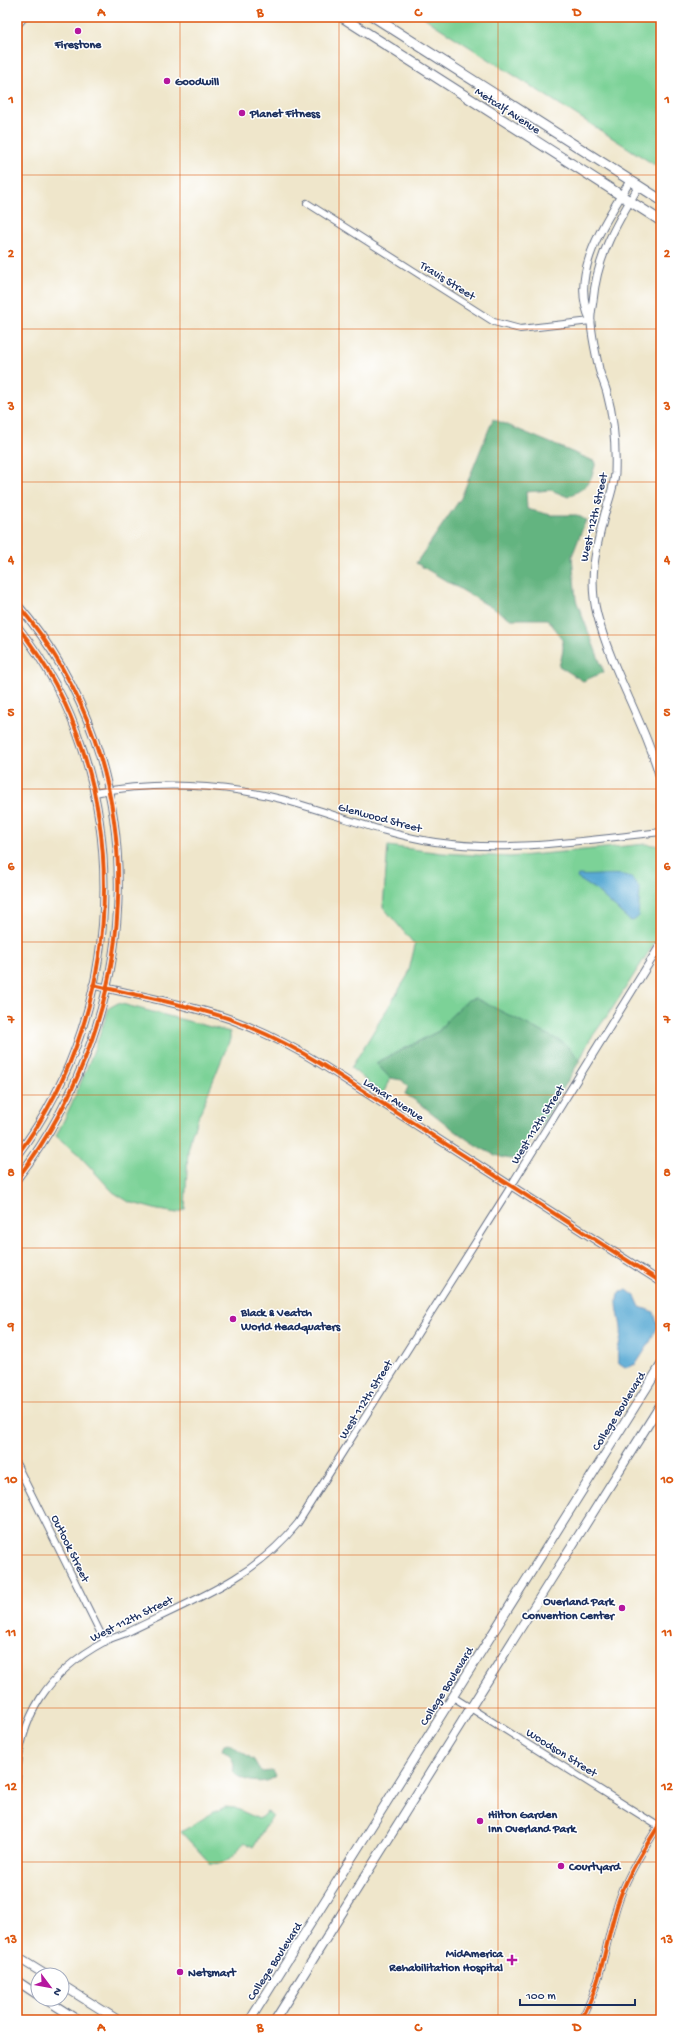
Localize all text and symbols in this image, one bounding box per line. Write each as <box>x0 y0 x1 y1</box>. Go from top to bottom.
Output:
text: A <box>96 6 106 21</box>
text: B <box>256 6 265 21</box>
text: C <box>413 6 423 21</box>
text: D <box>572 6 582 21</box>
marker: Firestone <box>73 26 83 36</box>
place label: Firestone <box>54 39 102 53</box>
marker: Goodwill <box>162 76 172 86</box>
place label: Goodwill <box>175 76 220 90</box>
street label: Metcalf Avenue <box>471 85 543 139</box>
text: 1 <box>7 93 14 108</box>
text: 1 <box>663 93 670 108</box>
marker: Planet Fitness <box>237 108 247 118</box>
place label: Planet Fitness <box>249 108 321 122</box>
text: 2 <box>8 247 15 262</box>
text: 2 <box>664 247 671 262</box>
street label: Travis Street <box>416 259 478 305</box>
text: 3 <box>7 400 15 415</box>
text: 3 <box>663 400 671 415</box>
street label: West 112th Street <box>578 471 612 563</box>
text: 4 <box>7 553 15 568</box>
text: 4 <box>663 553 671 568</box>
text: 5 <box>8 706 15 721</box>
text: 5 <box>664 706 671 721</box>
street label: Glenwood Street <box>336 801 424 837</box>
text: 6 <box>8 860 15 875</box>
text: 6 <box>664 860 671 875</box>
text: 7 <box>7 1013 16 1028</box>
text: 7 <box>663 1013 672 1028</box>
street label: Lamar Avenue <box>360 1076 427 1126</box>
street label: West 112th Street <box>509 1082 569 1167</box>
text: 8 <box>7 1166 15 1181</box>
text: 8 <box>663 1166 671 1181</box>
place label: Black & Veatch World Headquaters <box>240 1307 341 1335</box>
marker: Black & Veatch World Headquaters <box>228 1314 238 1324</box>
text: 9 <box>7 1320 15 1335</box>
text: 9 <box>663 1320 671 1335</box>
street label: West 112th Street <box>337 1357 397 1442</box>
street label: College Boulevard <box>590 1369 650 1454</box>
text: 10 <box>4 1473 18 1488</box>
text: 10 <box>660 1473 674 1488</box>
street label: Outlook Street <box>47 1513 92 1586</box>
street label: West 112th Street <box>88 1593 177 1646</box>
place label: Overland Park Convention Center <box>521 1596 616 1624</box>
marker: Overland Park Convention Center <box>617 1603 627 1613</box>
text: 11 <box>5 1626 16 1641</box>
text: 11 <box>661 1626 672 1641</box>
street label: College Boulevard <box>418 1644 478 1729</box>
street label: Woodson Street <box>523 1726 600 1782</box>
text: 12 <box>4 1780 17 1795</box>
text: 12 <box>660 1780 673 1795</box>
place label: Hilton Garden Inn Overland Park <box>488 1809 577 1837</box>
marker: Hilton Garden Inn Overland Park <box>475 1816 485 1826</box>
marker: Courtyard <box>556 1861 566 1871</box>
place label: Courtyard <box>568 1861 622 1875</box>
street label: College Boulevard <box>245 1920 307 2004</box>
text: 13 <box>4 1933 17 1948</box>
text: 13 <box>660 1933 673 1948</box>
place label: MidAmerica Rehabilitation Hospital <box>388 1948 504 1976</box>
marker: MidAmerica Rehabilitation Hospital <box>506 1954 518 1966</box>
north arrow <box>30 1967 70 2007</box>
marker: Netsmart <box>175 1967 185 1977</box>
place label: Netsmart <box>188 1967 237 1981</box>
scale bar <box>520 1981 635 2007</box>
text: N <box>50 1985 64 1997</box>
text: 100 m <box>525 1990 556 2004</box>
text: A <box>96 2021 106 2036</box>
text: B <box>256 2021 265 2036</box>
text: C <box>413 2021 423 2036</box>
text: D <box>572 2021 582 2036</box>

